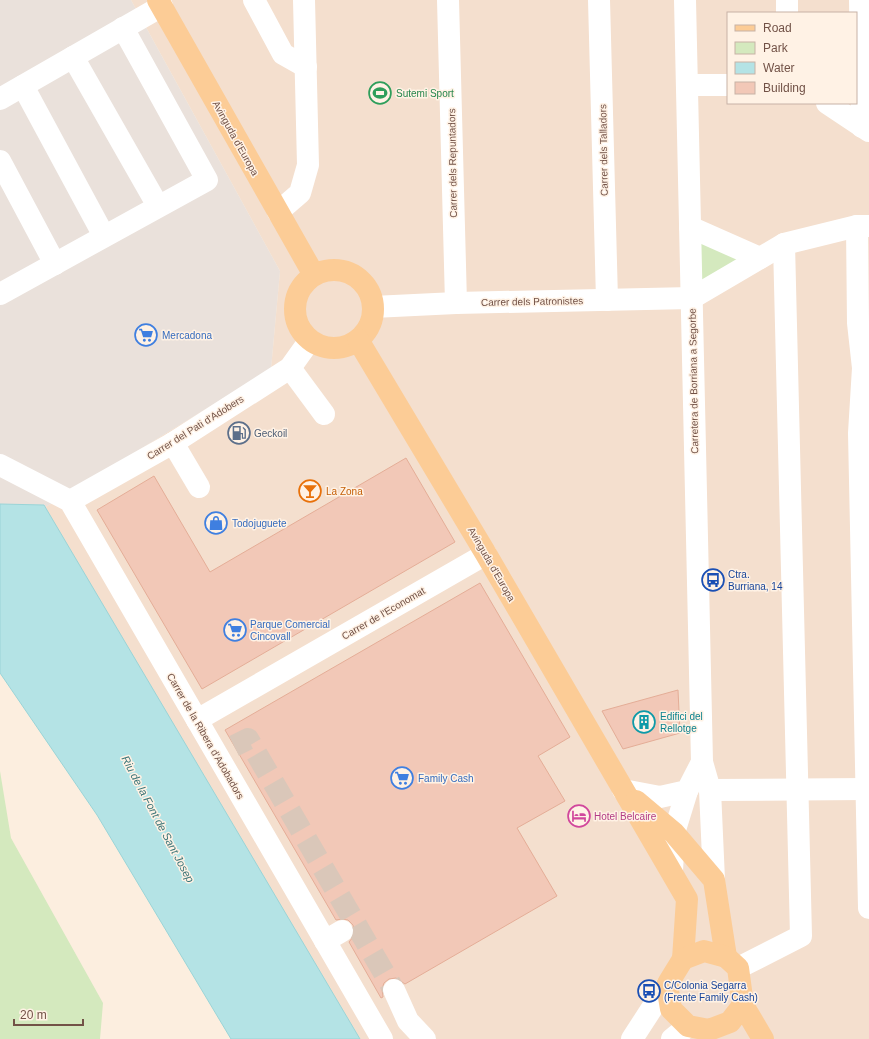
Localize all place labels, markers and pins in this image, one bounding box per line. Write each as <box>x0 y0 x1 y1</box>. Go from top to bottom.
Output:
sports icon: Sutemi Sport <box>367 80 393 106</box>
place label: Sutemi Sport <box>396 88 454 99</box>
supermarket icon: Mercadona <box>133 322 159 348</box>
place label: Mercadona <box>162 330 212 341</box>
fuel station icon: Geckoil <box>226 420 252 446</box>
place label: Geckoil <box>254 428 287 439</box>
bar icon: La Zona <box>297 478 323 504</box>
place label: La Zona <box>326 486 363 497</box>
shop icon: Todojuguete <box>203 510 229 536</box>
place label: Todojuguete <box>232 518 287 529</box>
bus stop icon: Ctra. Burriana, 14 <box>700 567 726 593</box>
place label: Ctra. Burriana, 14 <box>728 569 783 592</box>
supermarket icon: Parque Comercial Cincovall <box>222 617 248 643</box>
place label: Parque Comercial Cincovall <box>250 619 330 642</box>
building icon: Edifici del Rellotge <box>631 709 657 735</box>
place label: Edifici del Rellotge <box>660 711 703 734</box>
supermarket icon: Family Cash <box>389 765 415 791</box>
place label: Family Cash <box>418 773 474 784</box>
hotel icon: Hotel Belcaire <box>566 803 592 829</box>
place label: Hotel Belcaire <box>594 811 657 822</box>
bus stop icon: C/Colonia Segarra (Frente Family Cash) <box>636 978 662 1004</box>
place label: C/Colonia Segarra (Frente Family Cash) <box>664 980 758 1003</box>

